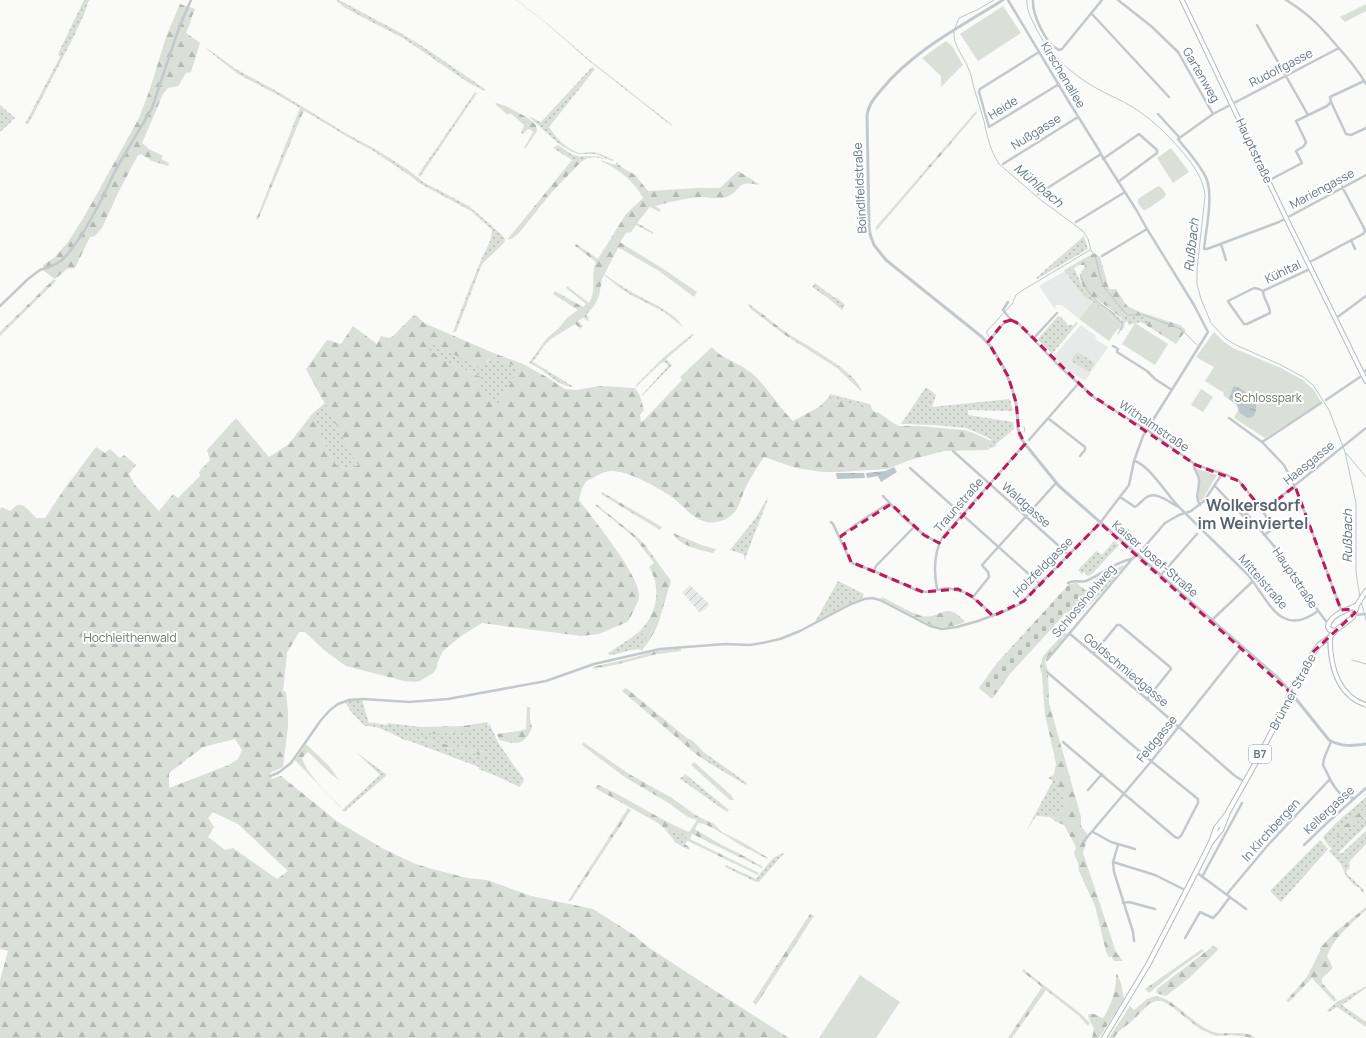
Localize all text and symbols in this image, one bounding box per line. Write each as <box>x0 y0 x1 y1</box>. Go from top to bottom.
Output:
street label: Kirschenallee <box>1037 39 1090 111</box>
street label: Gartenweg <box>1179 44 1224 105</box>
street label: Rudolfgasse <box>1246 44 1316 91</box>
street label: Heide <box>985 92 1021 123</box>
street label: Nußgasse <box>1008 110 1064 154</box>
street label: Hauptstraße <box>1232 115 1277 186</box>
street label: Boindlfeldstraße <box>849 142 870 234</box>
water label: Mühlbach <box>1011 159 1068 212</box>
street label: Mariengasse <box>1286 164 1357 213</box>
water label: Rußbach <box>1179 216 1203 272</box>
street label: Kühltal <box>1262 256 1304 287</box>
park label: Schlosspark <box>1234 389 1303 406</box>
street label: Withalmstraße <box>1116 396 1193 455</box>
street label: Haasgasse <box>1280 437 1338 488</box>
street label: Traunstraße <box>930 474 987 536</box>
street label: Waldgasse <box>998 478 1055 531</box>
district label: Wolkersdorf im Weinviertel <box>1198 494 1308 534</box>
water label: Rußbach <box>1338 508 1356 563</box>
street label: Kaiser Josef-Straße <box>1109 516 1202 601</box>
street label: Holzfeldgasse <box>1009 533 1077 601</box>
street label: Hauptstraße <box>1269 544 1322 611</box>
street label: Mittelstraße <box>1235 551 1292 613</box>
street label: Schlosshohlweg <box>1048 560 1119 641</box>
park label: Hochleithenwald <box>83 629 177 646</box>
street label: Goldschmiedgasse <box>1080 629 1172 710</box>
street label: Brünner Straße <box>1265 651 1320 733</box>
street label: Feldgasse <box>1132 712 1181 766</box>
road number: B7 <box>1249 745 1271 763</box>
street label: Kellergasse <box>1300 782 1358 838</box>
street label: In Kirchbergen <box>1238 794 1304 865</box>

